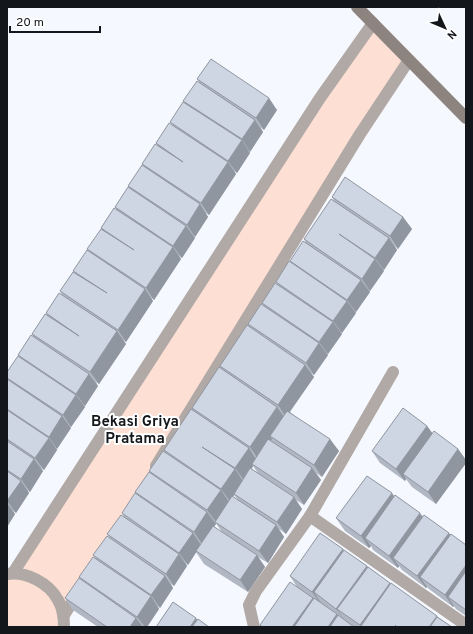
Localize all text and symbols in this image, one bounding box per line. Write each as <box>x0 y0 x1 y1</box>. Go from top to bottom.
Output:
scale bar <box>10 8 100 34</box>
north arrow <box>425 8 465 48</box>
text: 20 m <box>16 15 44 31</box>
text: N <box>444 27 459 42</box>
district label: Bekasi Griya Pratama <box>91 413 179 449</box>

